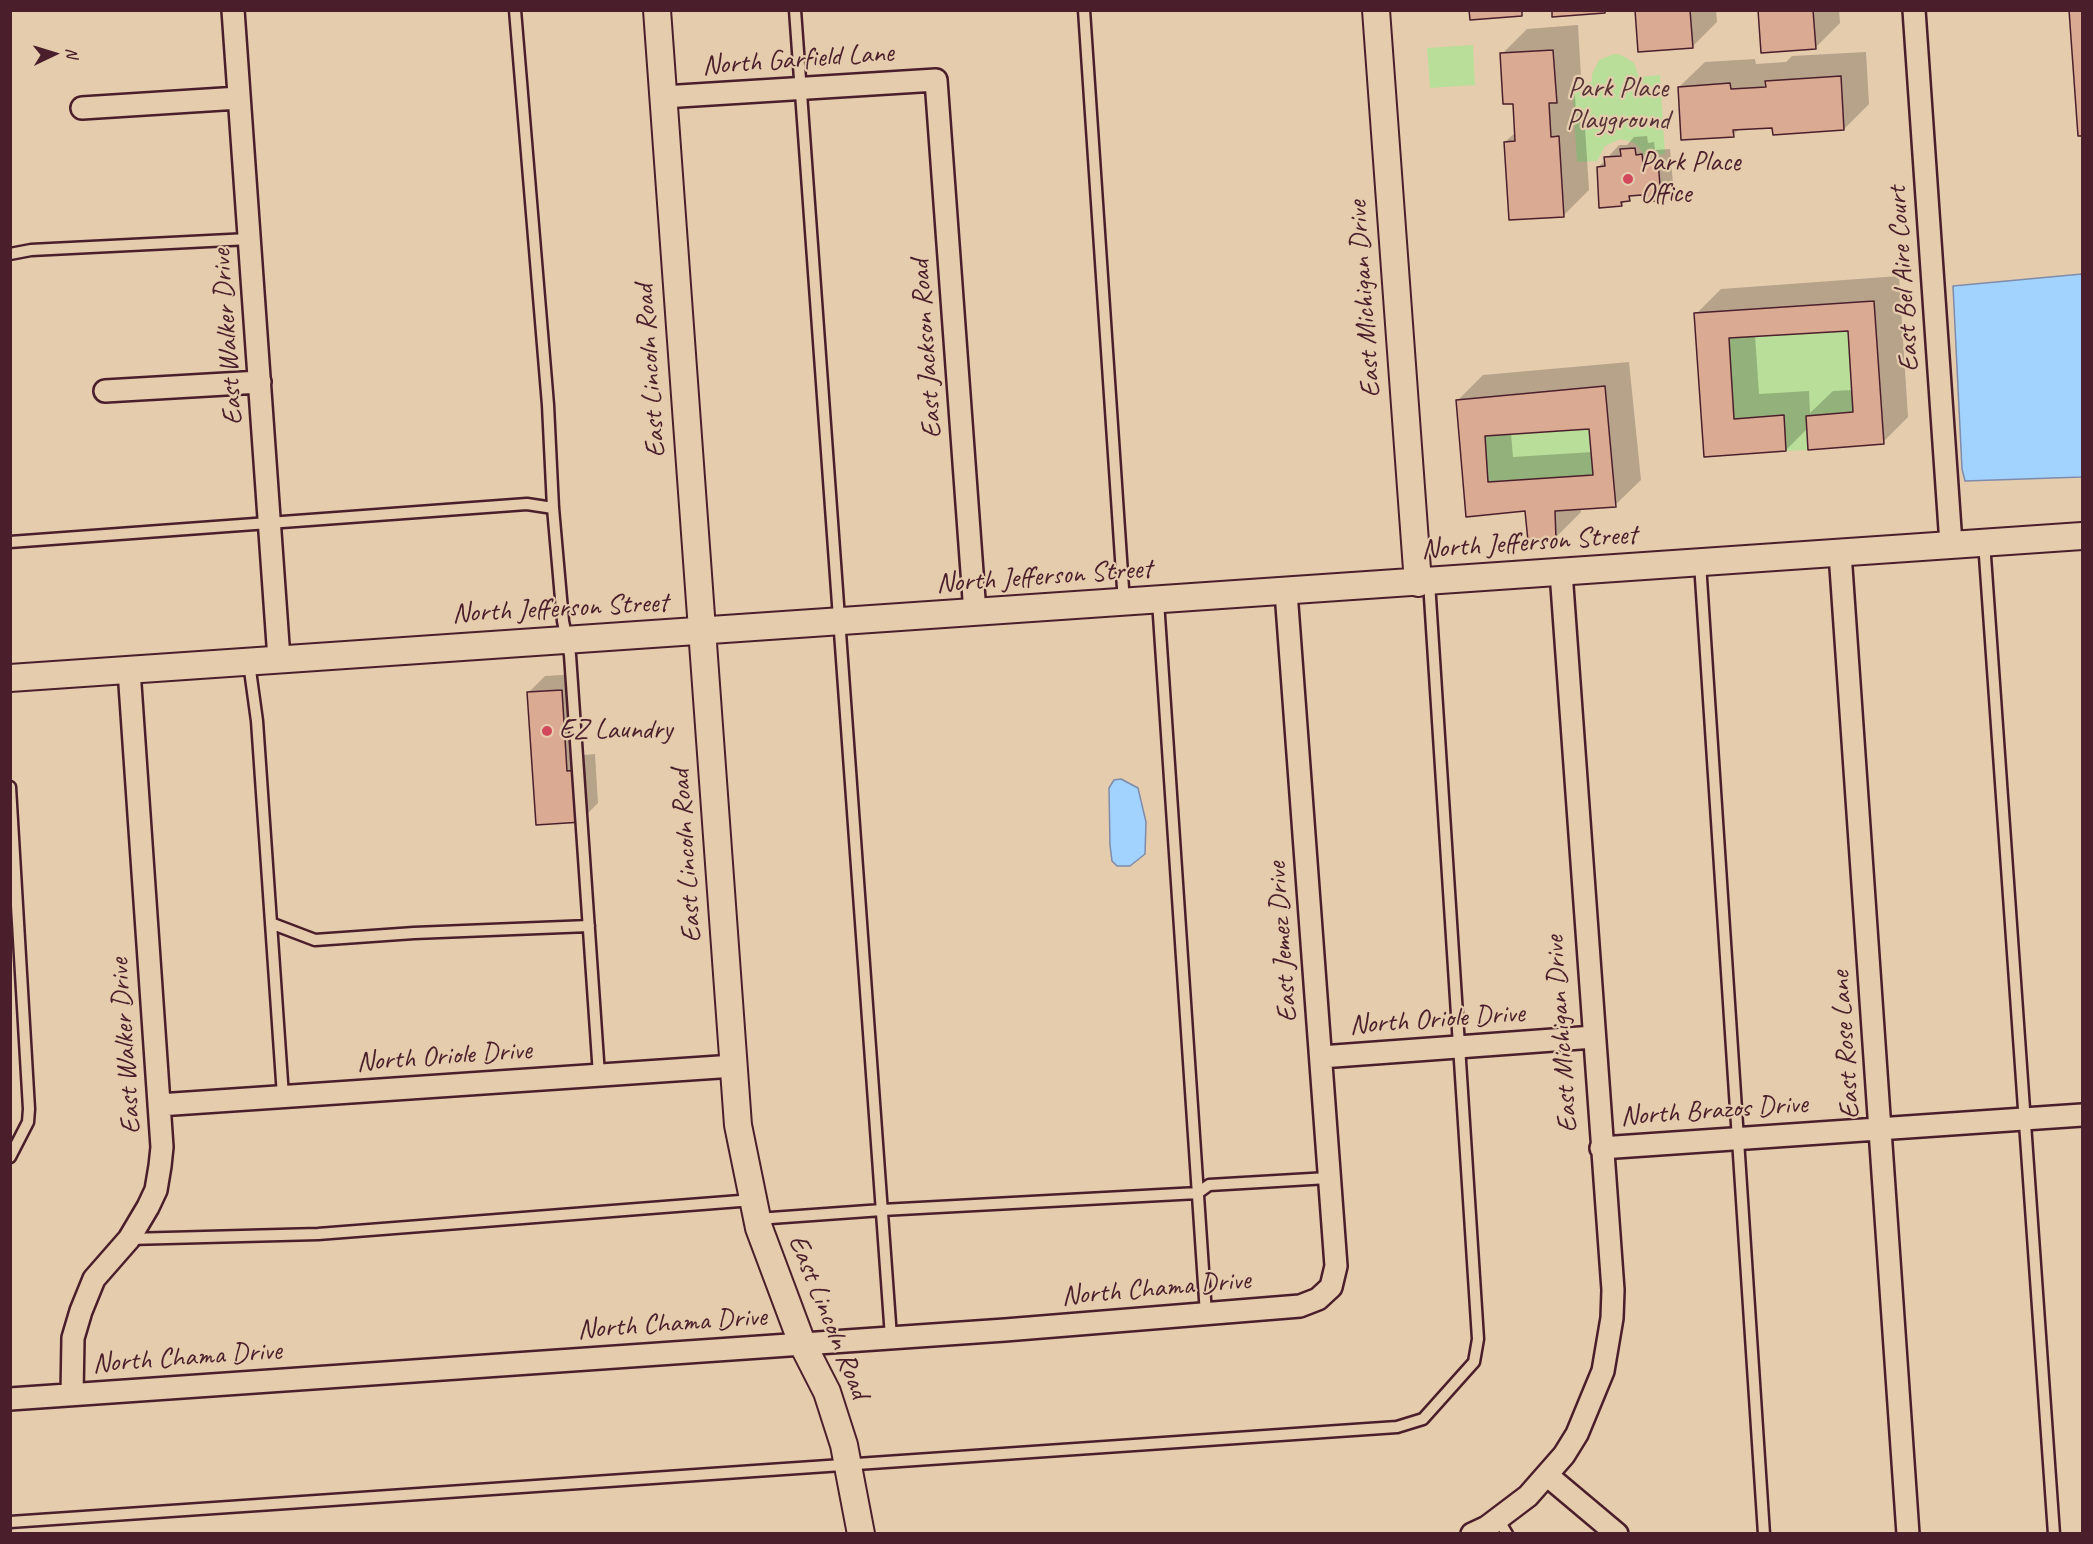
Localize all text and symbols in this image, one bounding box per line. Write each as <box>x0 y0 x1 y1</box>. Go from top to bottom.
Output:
north arrow <box>24 24 84 84</box>
street label: North Garfield Lane <box>701 37 895 83</box>
text: N <box>62 47 82 58</box>
park label: Park Place Playground <box>1566 72 1670 138</box>
place label: Park Place Office <box>1640 146 1740 212</box>
marker: Park Place Office <box>1621 172 1635 186</box>
street label: East Bel Aire Court <box>1881 185 1927 373</box>
street label: East Michigan Drive <box>1341 199 1389 399</box>
street label: East Walker Drive <box>205 248 251 426</box>
street label: East Jackson Road <box>904 259 950 439</box>
street label: East Lincoln Road <box>628 283 674 459</box>
street label: North Jefferson Street <box>1420 519 1638 567</box>
street label: North Jefferson Street <box>935 553 1153 601</box>
street label: North Jefferson Street <box>451 587 669 631</box>
place label: EZ Laundry <box>559 714 672 748</box>
marker: EZ Laundry <box>540 724 554 738</box>
street label: East Lincoln Road <box>664 768 710 944</box>
street label: East Jemez Drive <box>1261 861 1305 1023</box>
street label: East Michigan Drive <box>1538 934 1586 1134</box>
street label: East Walker Drive <box>103 957 149 1135</box>
street label: East Rose Lane <box>1824 970 1868 1120</box>
street label: North Oriole Drive <box>1348 997 1526 1043</box>
street label: North Oriole Drive <box>355 1034 533 1080</box>
street label: North Brazos Drive <box>1619 1088 1809 1134</box>
street label: East Lincoln Road <box>780 1230 876 1404</box>
street label: North Chama Drive <box>1060 1264 1252 1314</box>
street label: North Chama Drive <box>576 1301 768 1347</box>
street label: North Chama Drive <box>91 1335 283 1381</box>

